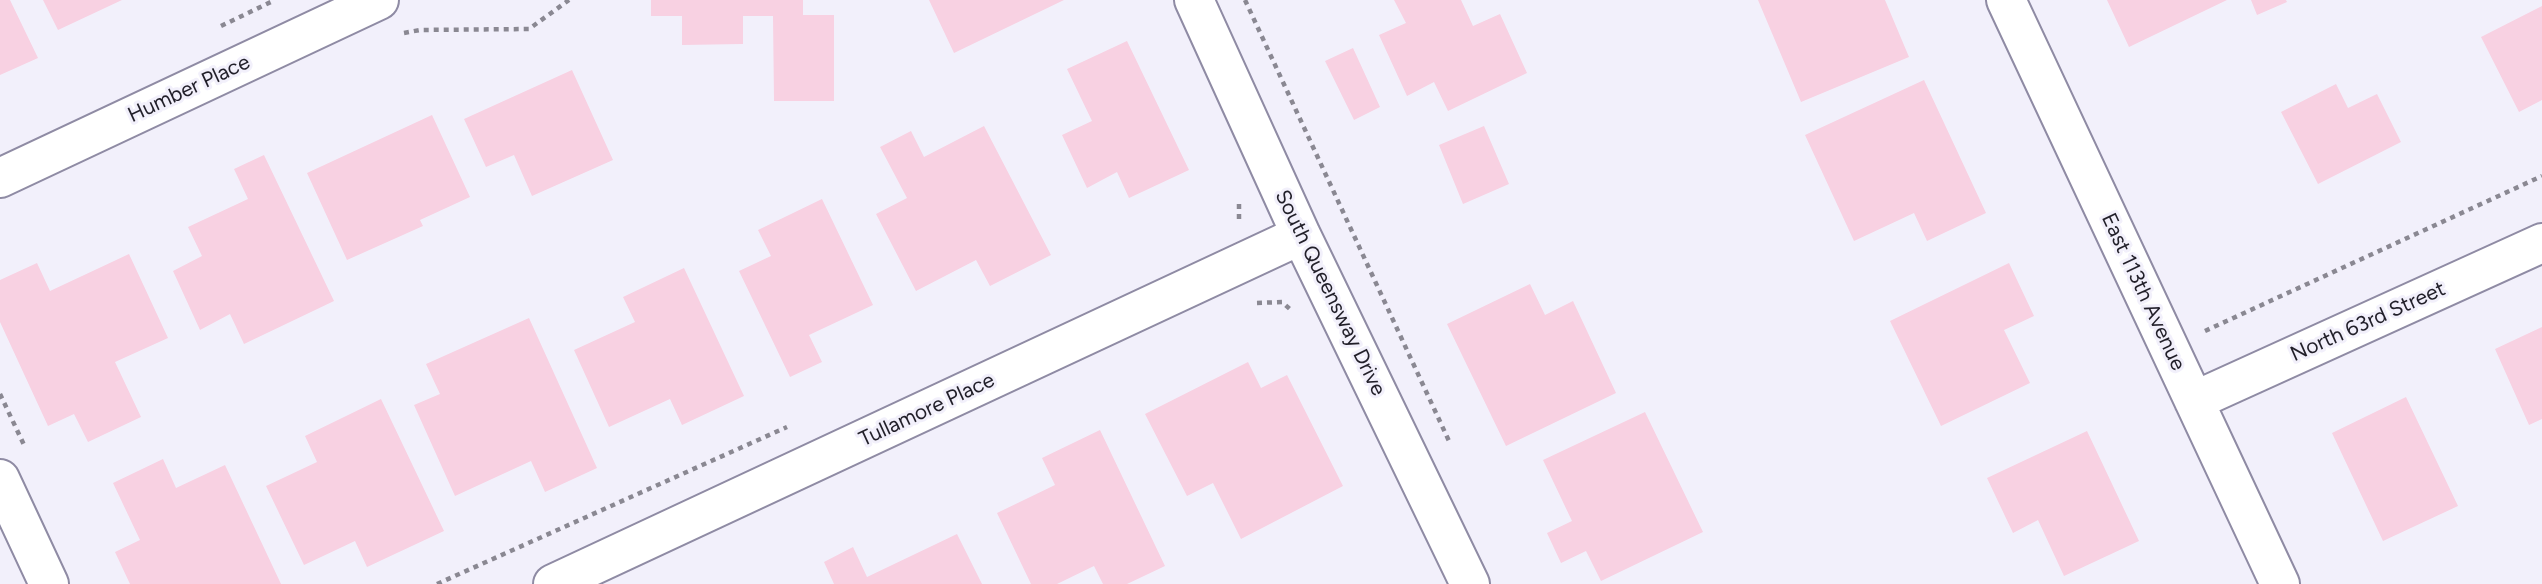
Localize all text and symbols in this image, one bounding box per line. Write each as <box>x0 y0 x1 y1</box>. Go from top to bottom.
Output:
street label: Humber Place <box>124 50 254 128</box>
street label: South Queensway Drive <box>1269 186 1391 400</box>
street label: East 113th Avenue <box>2096 209 2190 375</box>
street label: North 63rd Street <box>2287 277 2449 367</box>
street label: Tullamore Place <box>855 368 999 452</box>

